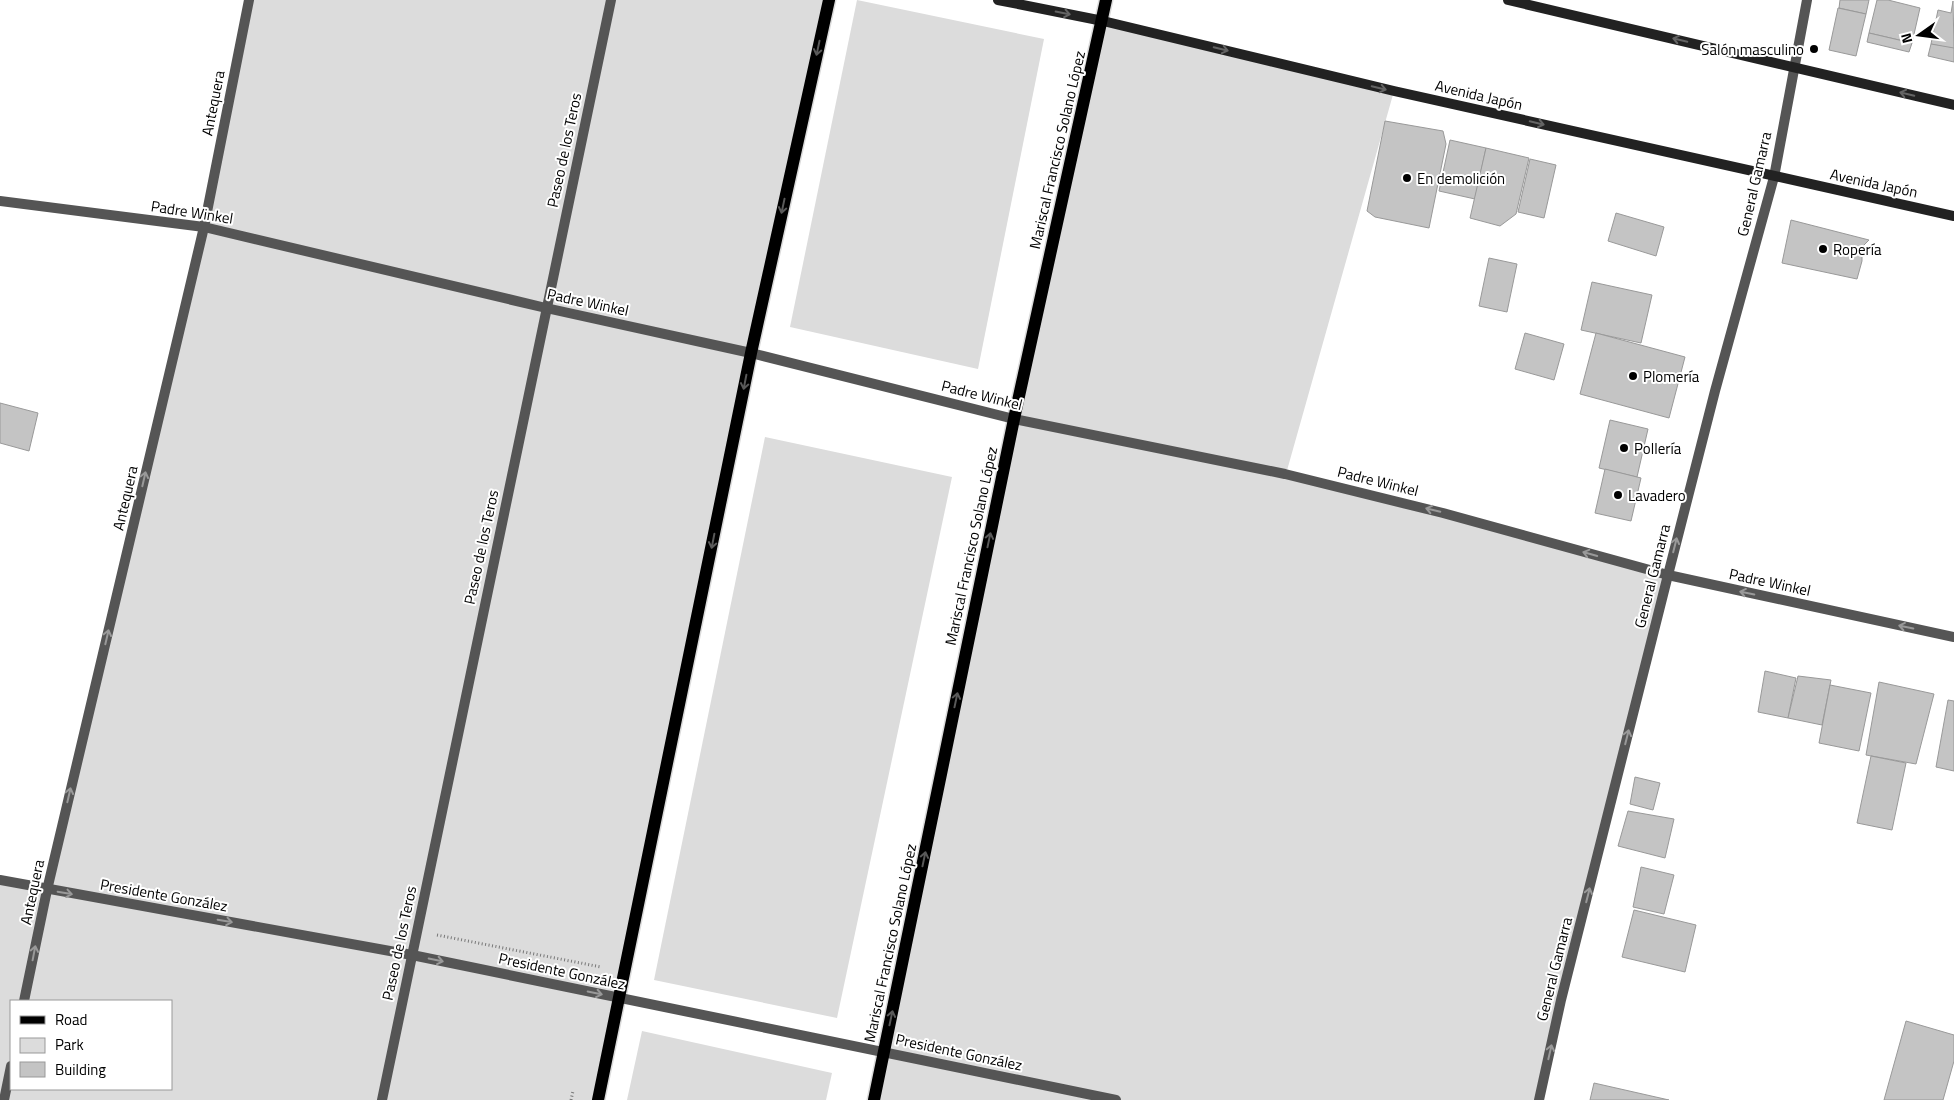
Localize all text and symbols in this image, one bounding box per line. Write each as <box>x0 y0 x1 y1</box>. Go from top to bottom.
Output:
one-way arrow <box>1054 8 1070 18</box>
north arrow <box>1894 10 1944 60</box>
text: N <box>1895 31 1917 46</box>
one-way arrow <box>1673 35 1689 44</box>
place label: Salón masculino <box>1701 38 1804 61</box>
one-way arrow <box>813 39 823 55</box>
marker: Salón masculino <box>1808 43 1820 55</box>
one-way arrow <box>1212 45 1228 54</box>
street label: Mariscal Francisco Solano López <box>1023 48 1091 251</box>
street label: Antequera <box>195 68 231 138</box>
street label: Avenida Japón <box>1433 74 1525 116</box>
one-way arrow <box>1370 83 1386 93</box>
one-way arrow <box>1899 89 1915 98</box>
street label: Paseo de los Teros <box>541 91 587 209</box>
one-way arrow <box>1529 119 1545 128</box>
street label: General Gamarra <box>1731 129 1777 239</box>
street label: Avenida Japón <box>1828 162 1920 204</box>
place label: En demolición <box>1417 167 1505 190</box>
marker: En demolición <box>1401 172 1413 184</box>
street label: Padre Winkel <box>149 194 235 230</box>
one-way arrow <box>778 198 788 214</box>
place label: Ropería <box>1833 238 1882 261</box>
marker: Ropería <box>1817 243 1829 255</box>
street label: Padre Winkel <box>545 282 631 322</box>
place label: Plomería <box>1643 365 1700 388</box>
marker: Plomería <box>1627 370 1639 382</box>
one-way arrow <box>740 374 749 390</box>
street label: Padre Winkel <box>939 374 1025 416</box>
place label: Pollería <box>1634 437 1682 460</box>
marker: Pollería <box>1618 442 1630 454</box>
street label: Mariscal Francisco Solano López <box>939 444 1003 648</box>
street label: Padre Winkel <box>1335 460 1421 502</box>
street label: Antequera <box>106 463 144 533</box>
one-way arrow <box>140 471 150 487</box>
place label: Lavadero <box>1628 484 1686 507</box>
street label: Paseo de los Teros <box>458 488 504 606</box>
marker: Lavadero <box>1612 489 1624 501</box>
one-way arrow <box>1426 505 1442 514</box>
street label: General Gamarra <box>1628 521 1676 631</box>
one-way arrow <box>708 533 717 549</box>
one-way arrow <box>985 533 994 549</box>
one-way arrow <box>1671 538 1681 554</box>
one-way arrow <box>1582 548 1598 558</box>
street label: Padre Winkel <box>1727 562 1813 602</box>
one-way arrow <box>1740 587 1756 597</box>
one-way arrow <box>1899 621 1915 631</box>
one-way arrow <box>103 629 112 645</box>
one-way arrow <box>952 692 962 708</box>
one-way arrow <box>1623 729 1633 745</box>
one-way arrow <box>65 787 74 803</box>
street label: Mariscal Francisco Solano López <box>858 841 922 1045</box>
one-way arrow <box>920 851 929 867</box>
street label: Antequera <box>14 857 50 927</box>
street label: Presidente González <box>99 872 230 918</box>
street label: Paseo de los Teros <box>376 884 422 1002</box>
one-way arrow <box>1584 887 1593 903</box>
one-way arrow <box>57 888 73 898</box>
street label: General Gamarra <box>1530 914 1578 1024</box>
one-way arrow <box>217 917 233 927</box>
one-way arrow <box>30 946 39 962</box>
street label: Presidente González <box>497 946 628 996</box>
one-way arrow <box>428 956 444 965</box>
one-way arrow <box>587 989 603 998</box>
legend <box>10 1000 172 1090</box>
text: Road <box>55 1008 87 1031</box>
one-way arrow <box>887 1010 897 1026</box>
street label: Presidente González <box>894 1027 1025 1077</box>
text: Park <box>55 1033 84 1056</box>
one-way arrow <box>1545 1045 1555 1061</box>
text: Building <box>55 1058 106 1081</box>

